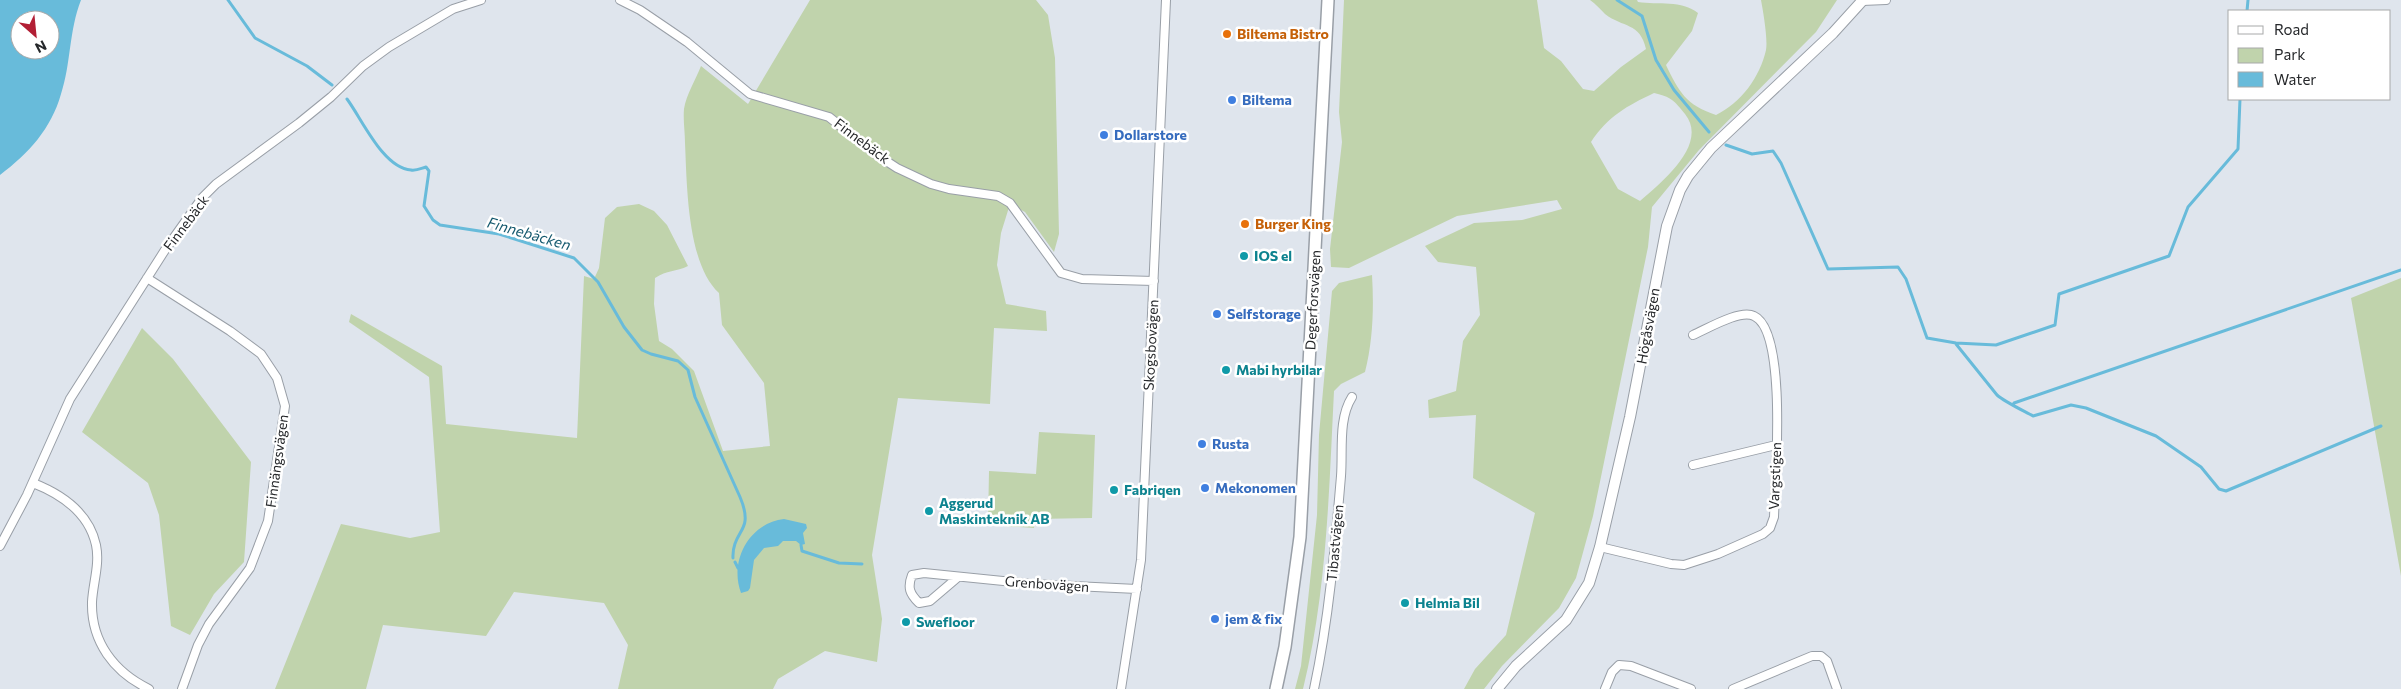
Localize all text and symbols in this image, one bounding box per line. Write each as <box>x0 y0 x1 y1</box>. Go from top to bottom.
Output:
north arrow <box>10 10 60 60</box>
legend <box>2228 10 2391 100</box>
text: Road <box>2274 20 2309 38</box>
place label: Biltema Bistro <box>1237 25 1329 42</box>
marker: Biltema Bistro <box>1221 28 1233 40</box>
text: N <box>33 37 50 57</box>
text: Park <box>2274 45 2305 63</box>
text: Water <box>2274 70 2316 88</box>
place label: Biltema <box>1242 91 1292 108</box>
marker: Biltema <box>1226 94 1238 106</box>
street label: Finnebäck <box>831 114 894 167</box>
place label: Dollarstore <box>1114 126 1187 143</box>
marker: Dollarstore <box>1098 129 1110 141</box>
street label: Finnebäck <box>159 191 212 254</box>
water label: Finnebäcken <box>485 213 573 254</box>
place label: Burger King <box>1255 215 1331 232</box>
marker: Burger King <box>1239 218 1251 230</box>
place label: IOS el <box>1254 247 1292 264</box>
street label: Degerforsvägen <box>1301 249 1324 351</box>
marker: IOS el <box>1238 250 1250 262</box>
street label: Högåsvägen <box>1632 287 1663 365</box>
street label: Skogsbovägen <box>1140 299 1161 391</box>
place label: Selfstorage <box>1227 305 1301 322</box>
marker: Selfstorage <box>1211 308 1223 320</box>
place label: Mabi hyrbilar <box>1236 361 1322 378</box>
marker: Mabi hyrbilar <box>1220 364 1232 376</box>
street label: Finnängsvägen <box>262 413 291 509</box>
place label: Rusta <box>1212 435 1249 452</box>
marker: Rusta <box>1196 438 1208 450</box>
street label: Vargstigen <box>1765 442 1784 510</box>
place label: Mekonomen <box>1215 479 1296 496</box>
place label: Fabriqen <box>1124 481 1181 498</box>
marker: Mekonomen <box>1199 482 1211 494</box>
marker: Fabriqen <box>1108 484 1120 496</box>
place label: Aggerud Maskinteknik AB <box>939 494 1050 527</box>
street label: Tibastvägen <box>1323 504 1346 582</box>
marker: Aggerud Maskinteknik AB <box>923 505 935 517</box>
street label: Grenbovägen <box>1004 572 1090 595</box>
place label: Helmia Bil <box>1415 594 1480 611</box>
marker: Helmia Bil <box>1399 597 1411 609</box>
place label: jem & fix <box>1224 610 1282 627</box>
place label: Swefloor <box>916 613 975 630</box>
marker: jem & fix <box>1209 613 1221 625</box>
marker: Swefloor <box>900 616 912 628</box>

